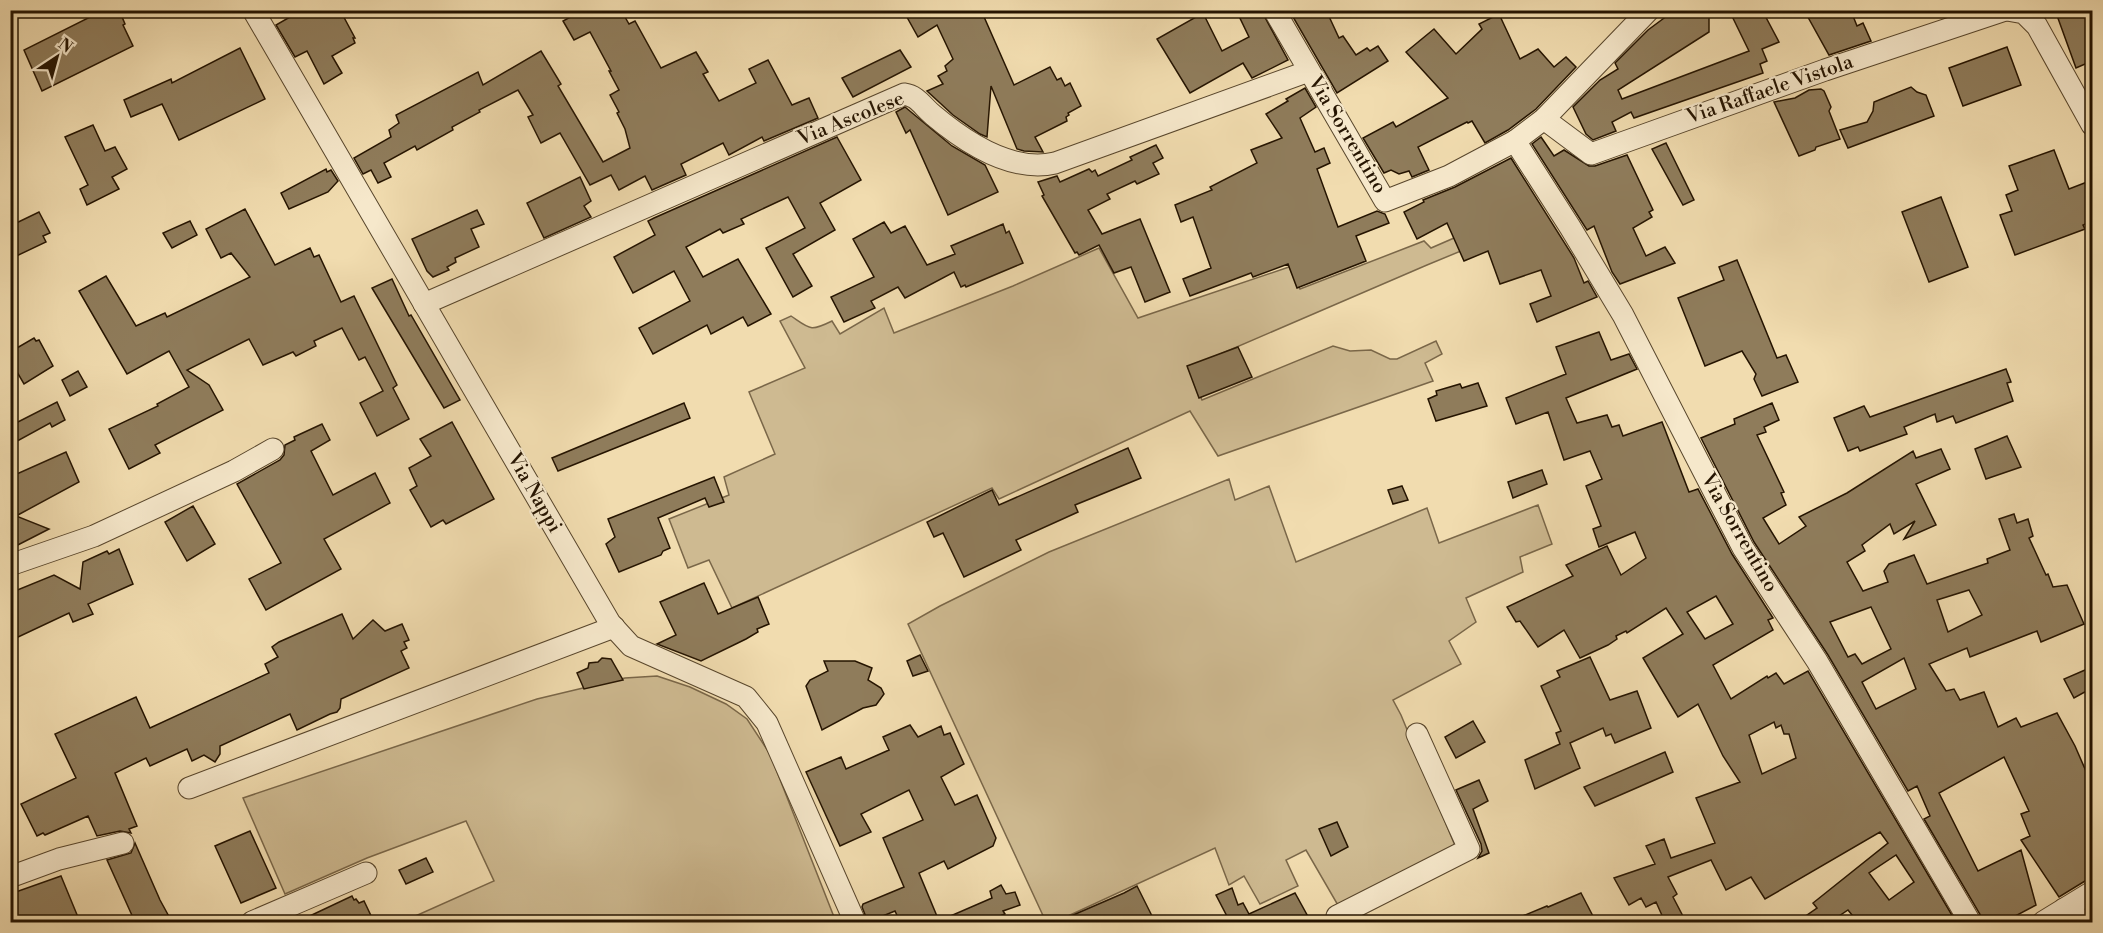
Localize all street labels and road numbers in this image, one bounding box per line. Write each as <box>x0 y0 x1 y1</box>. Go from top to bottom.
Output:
street label: Via Raffaele Vistola <box>1682 49 1857 131</box>
street label: Via Sorrentino <box>1301 71 1392 198</box>
street label: Via Ascolese <box>793 86 908 152</box>
street label: Via Nappi <box>501 448 567 538</box>
street label: Via Sorrentino <box>1694 468 1783 597</box>

